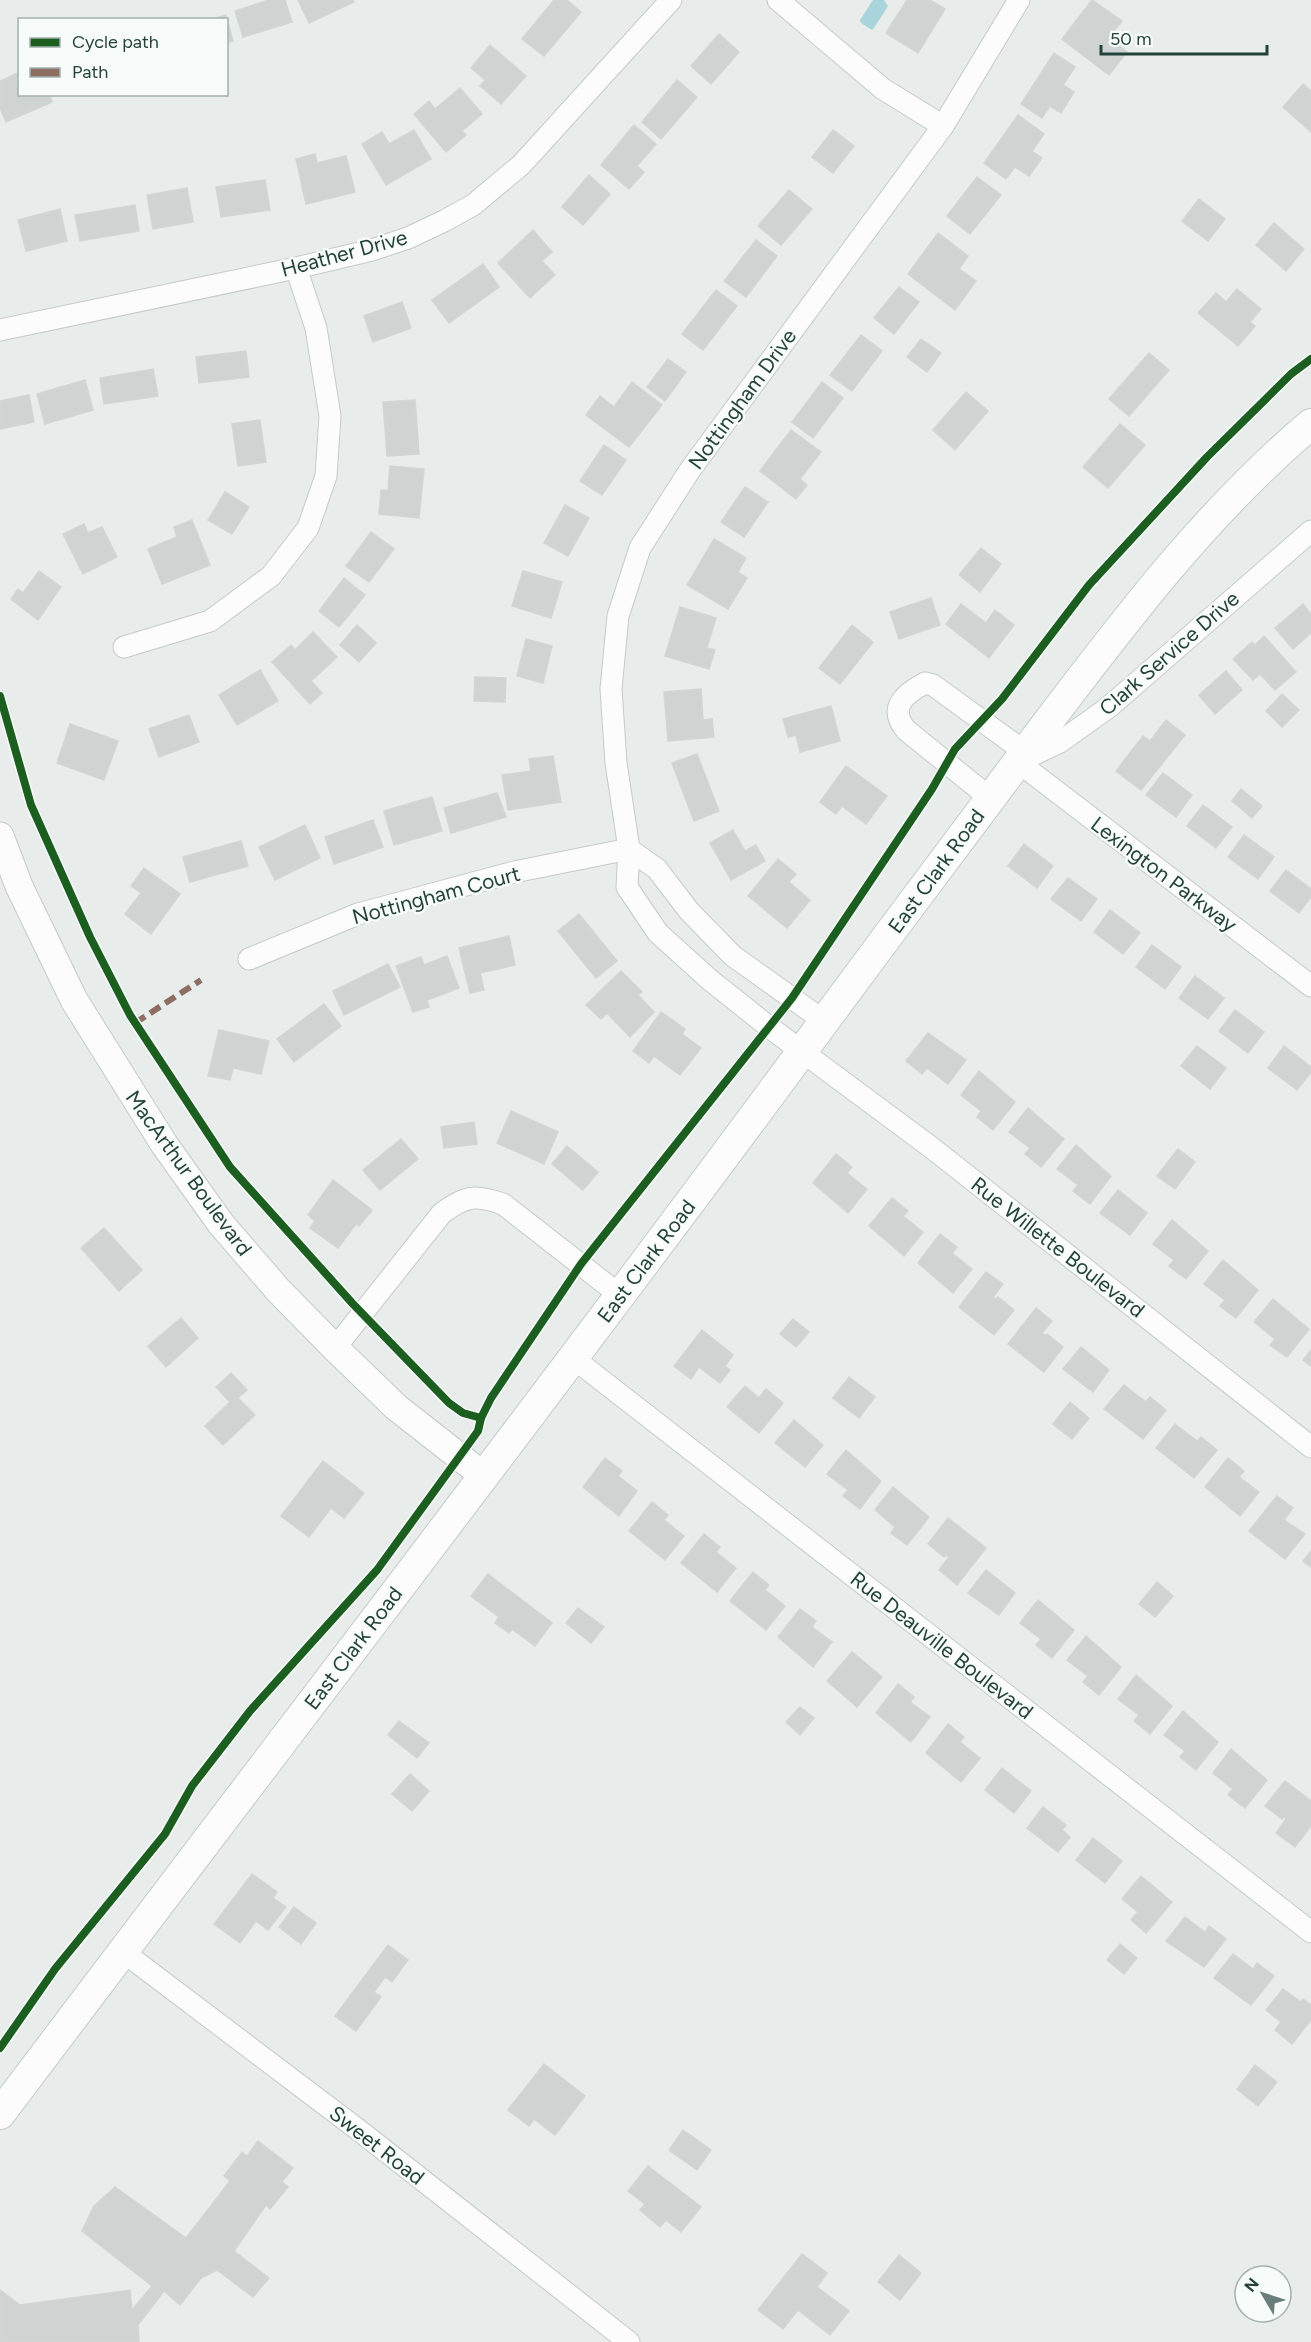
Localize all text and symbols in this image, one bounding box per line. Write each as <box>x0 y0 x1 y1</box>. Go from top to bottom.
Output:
legend <box>18 18 228 96</box>
scale bar <box>1101 18 1268 56</box>
text: 50 m <box>1110 28 1152 50</box>
text: Cycle path <box>72 31 159 53</box>
text: Path <box>72 61 108 83</box>
street label: Heather Drive <box>278 224 410 282</box>
street label: Nottingham Drive <box>683 324 801 474</box>
street label: Clark Service Drive <box>1094 586 1244 720</box>
street label: East Clark Road <box>883 804 989 938</box>
street label: Lexington Parkway <box>1086 811 1242 937</box>
street label: Nottingham Court <box>349 861 523 929</box>
street label: MacArthur Boulevard <box>121 1086 257 1260</box>
street label: Rue Willette Boulevard <box>966 1172 1150 1322</box>
street label: East Clark Road <box>592 1195 700 1327</box>
street label: Rue Deauville Boulevard <box>846 1566 1038 1724</box>
street label: East Clark Road <box>299 1582 407 1714</box>
street label: Sweet Road <box>325 2100 429 2190</box>
north arrow <box>1233 2264 1293 2324</box>
text: N <box>1240 2274 1263 2296</box>

